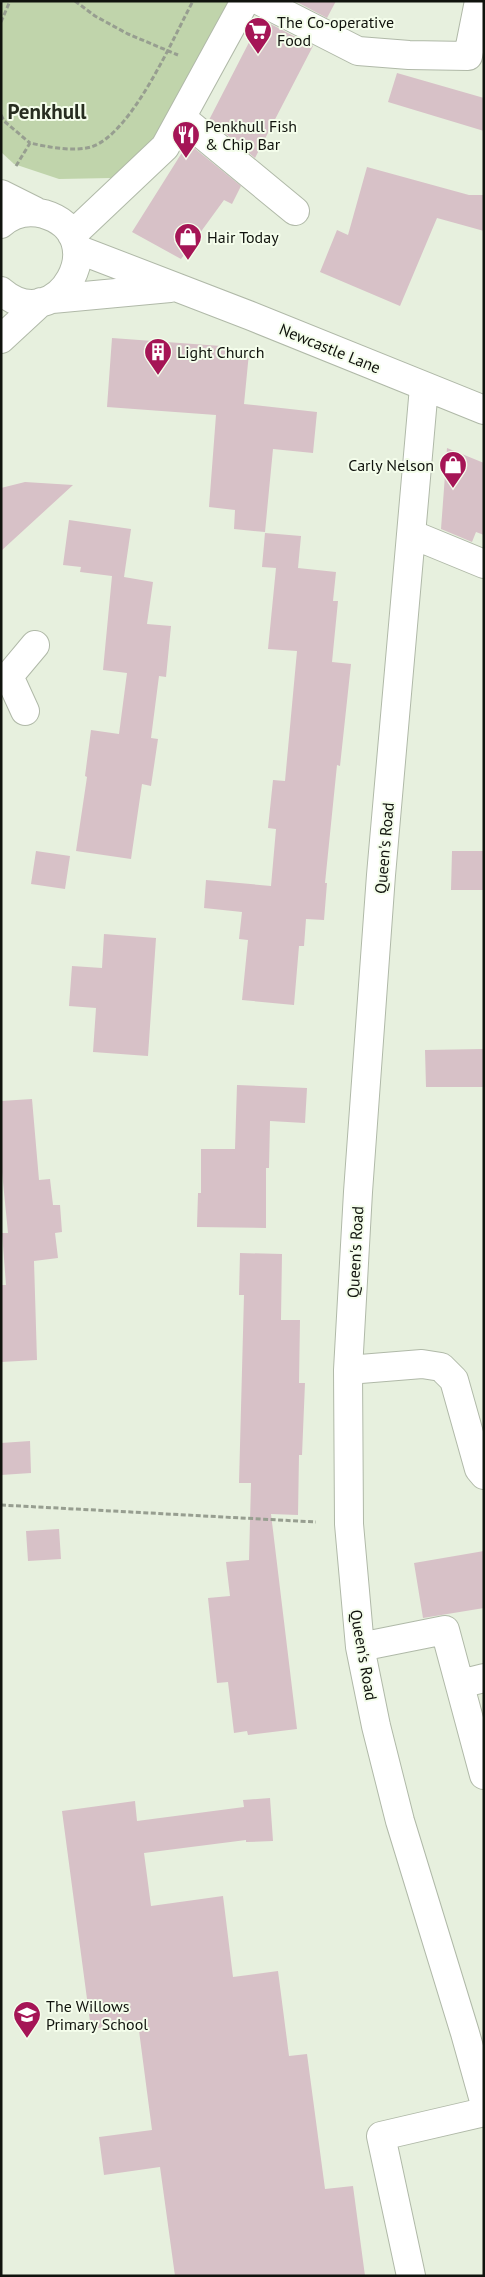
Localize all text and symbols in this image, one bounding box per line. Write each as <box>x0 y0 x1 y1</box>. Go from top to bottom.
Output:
place label: The Co-operative Food <box>277 12 394 50</box>
supermarket icon: The Co-operative Food <box>243 16 273 55</box>
district label: Penkhull <box>8 98 87 125</box>
place label: Penkhull Fish & Chip Bar <box>205 116 297 154</box>
restaurant icon: Penkhull Fish & Chip Bar <box>171 120 201 159</box>
shop icon: Hair Today <box>173 222 203 261</box>
place label: Hair Today <box>207 227 279 247</box>
street label: Newcastle Lane <box>276 319 384 377</box>
building icon: Light Church <box>143 337 173 376</box>
place label: Light Church <box>177 342 265 362</box>
shop icon: Carly Nelson <box>438 450 468 489</box>
place label: Carly Nelson <box>348 455 434 475</box>
street label: Queen's Road <box>370 801 398 895</box>
street label: Queen's Road <box>343 1206 367 1298</box>
street label: Queen's Road <box>346 1608 382 1702</box>
place label: The Willows Primary School <box>46 1996 148 2034</box>
school or university icon: The Willows Primary School <box>12 2000 42 2039</box>

